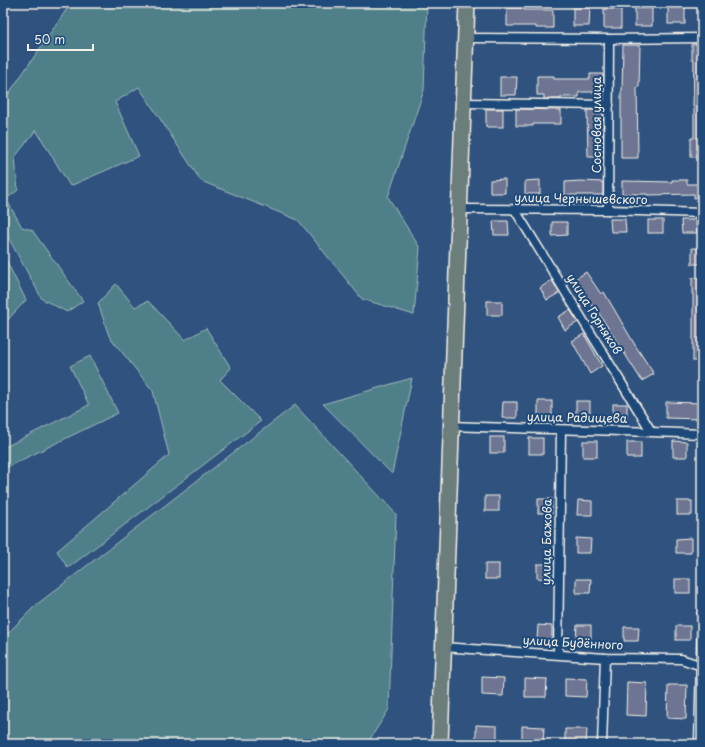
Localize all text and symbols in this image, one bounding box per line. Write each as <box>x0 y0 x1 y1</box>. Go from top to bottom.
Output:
scale bar <box>28 26 93 52</box>
text: 50 m <box>34 30 65 48</box>
street label: Сосновая улица <box>587 76 605 173</box>
street label: улица Чернышевского <box>514 188 648 208</box>
street label: улица Горняков <box>563 269 627 358</box>
street label: улица Радищева <box>527 407 628 427</box>
street label: улица Бажова <box>536 498 556 585</box>
street label: улица Будённого <box>522 630 624 654</box>

